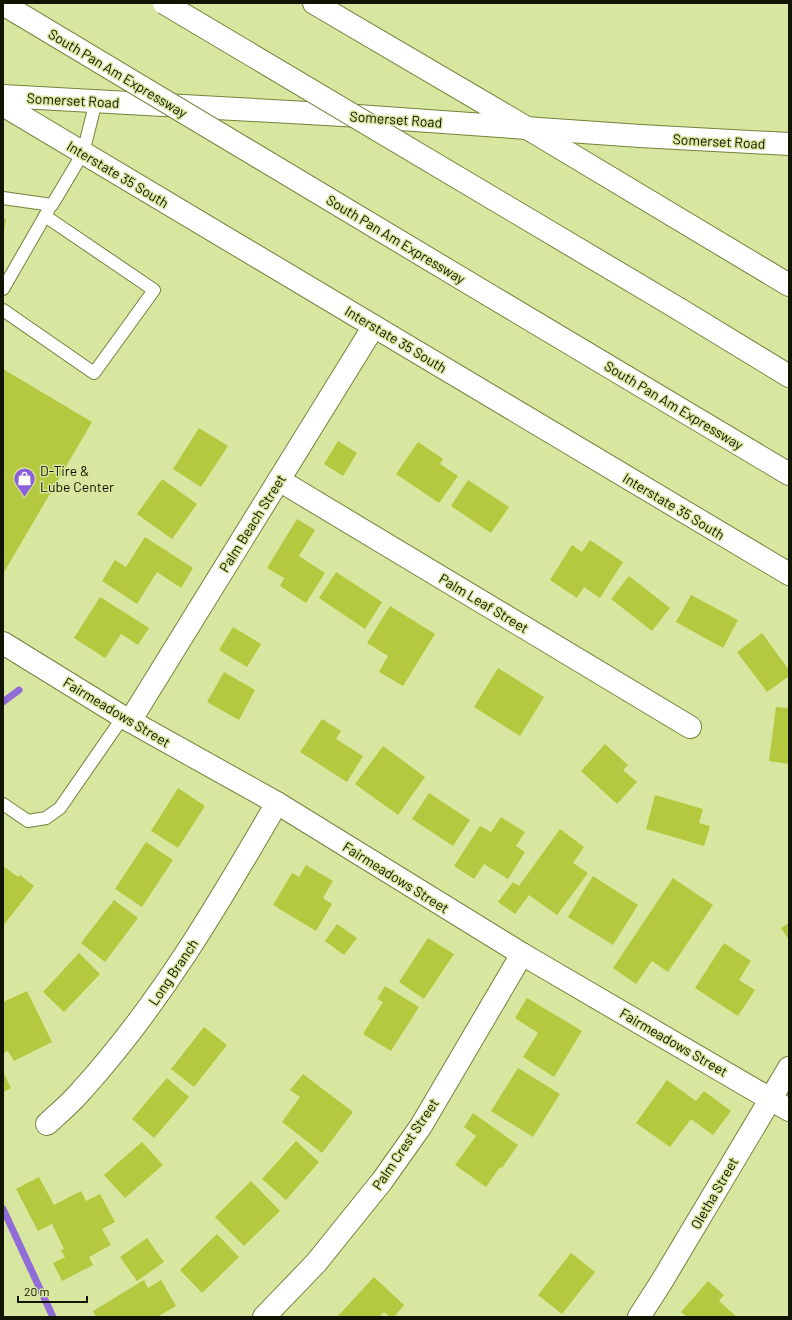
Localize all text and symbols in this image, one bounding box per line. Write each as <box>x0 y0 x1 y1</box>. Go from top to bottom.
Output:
street label: South Pan Am Expressway <box>46 25 191 121</box>
street label: Somerset Road <box>26 89 120 111</box>
street label: Somerset Road <box>349 107 443 131</box>
street label: Somerset Road <box>672 130 766 152</box>
street label: Interstate 35 South <box>64 137 172 211</box>
street label: South Pan Am Expressway <box>324 191 469 287</box>
street label: Interstate 35 South <box>342 302 450 376</box>
street label: South Pan Am Expressway <box>602 357 747 453</box>
place label: D-Tire & Lube Center <box>40 462 114 495</box>
shop icon: D-Tire & Lube Center <box>12 465 38 498</box>
street label: Interstate 35 South <box>620 469 728 543</box>
street label: Palm Beach Street <box>215 471 289 575</box>
street label: Palm Leaf Street <box>436 570 532 636</box>
street label: Fairmeadows Street <box>60 673 174 751</box>
street label: Fairmeadows Street <box>340 838 452 916</box>
street label: Long Branch <box>145 935 201 1009</box>
street label: Fairmeadows Street <box>617 1004 731 1080</box>
street label: Palm Crest Street <box>368 1095 442 1193</box>
street label: Oletha Street <box>687 1154 741 1232</box>
scale bar <box>18 1278 87 1304</box>
text: 20 m <box>24 1284 50 1298</box>

